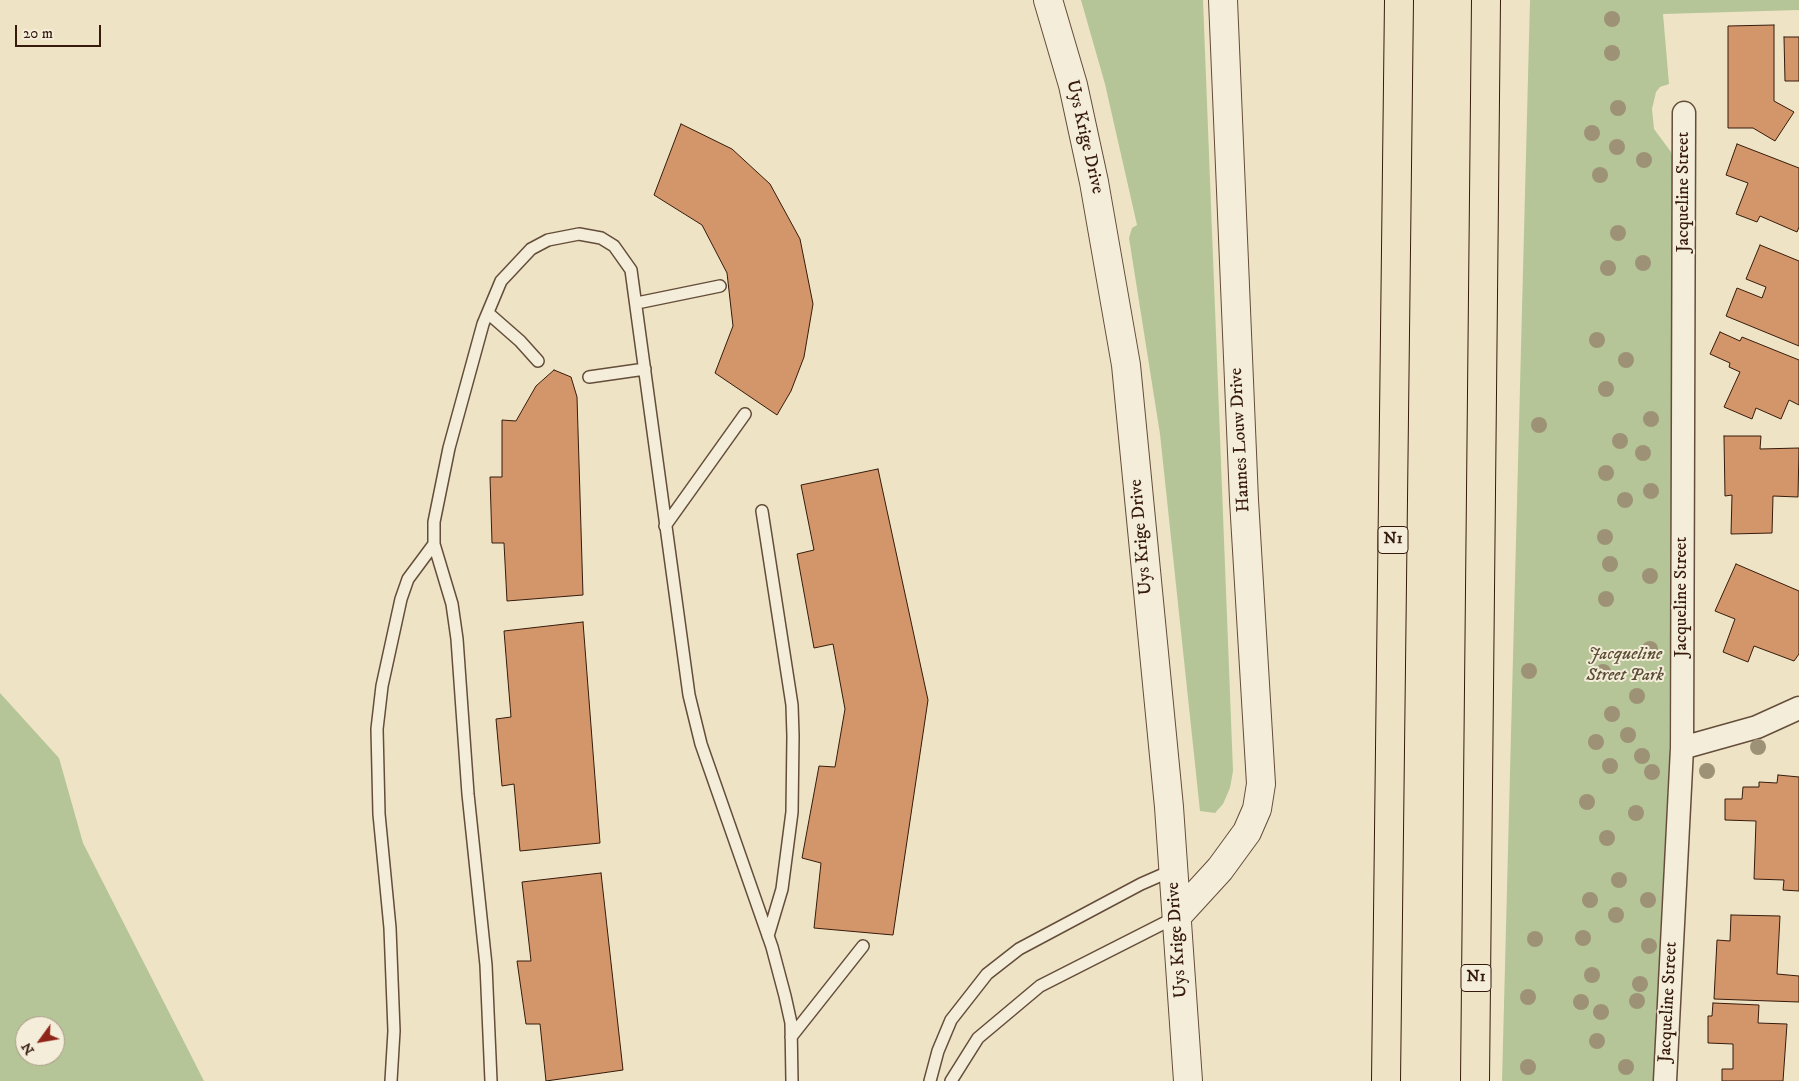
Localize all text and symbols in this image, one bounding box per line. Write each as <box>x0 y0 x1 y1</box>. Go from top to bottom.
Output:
scale bar <box>18 15 104 47</box>
text: 20 m <box>23 24 53 43</box>
street label: Uys Krige Drive <box>1060 78 1108 196</box>
street label: Jacqueline Street <box>1673 132 1695 252</box>
street label: Hannes Louw Drive <box>1226 367 1256 513</box>
street label: Uys Krige Drive <box>1126 478 1158 596</box>
road number: N1 <box>1378 526 1408 554</box>
street label: Jacqueline Street <box>1671 537 1693 657</box>
park label: Jacqueline Street Park <box>1586 644 1664 686</box>
street label: Uys Krige Drive <box>1163 881 1193 999</box>
street label: Jacqueline Street <box>1655 941 1683 1063</box>
road number: N1 <box>1461 964 1491 991</box>
north arrow <box>15 1016 65 1066</box>
text: N <box>17 1039 39 1058</box>

